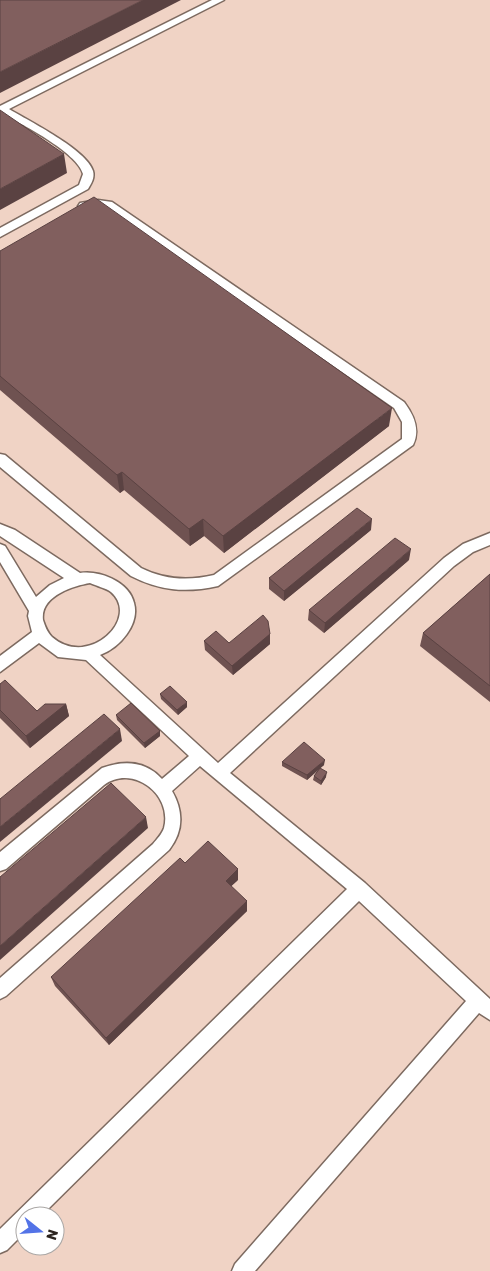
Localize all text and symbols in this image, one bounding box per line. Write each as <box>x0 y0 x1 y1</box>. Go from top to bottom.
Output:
north arrow <box>15 1206 65 1256</box>
text: N <box>42 1227 62 1242</box>

